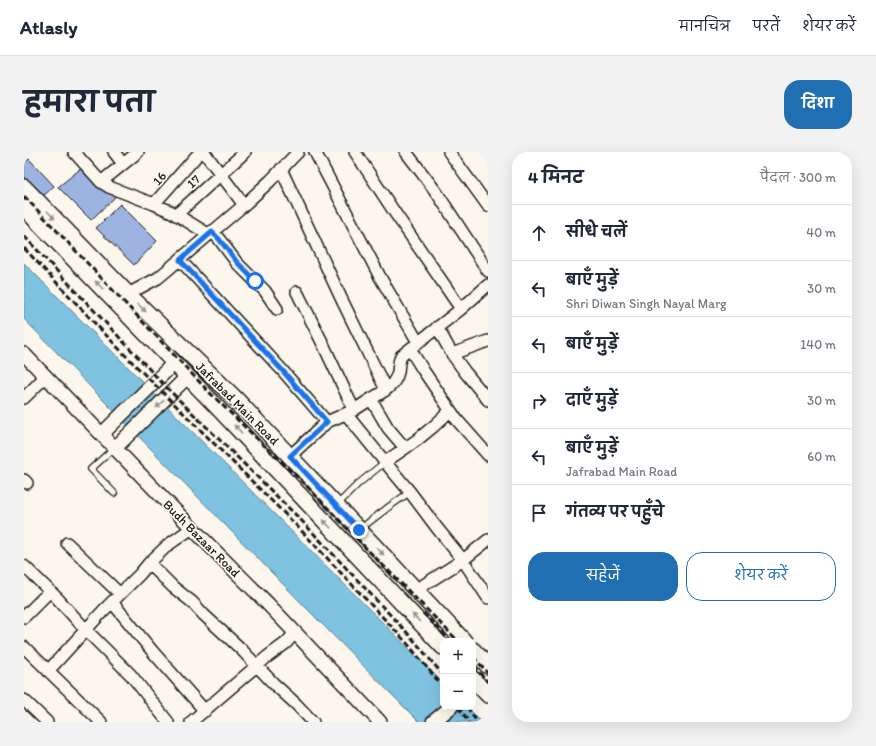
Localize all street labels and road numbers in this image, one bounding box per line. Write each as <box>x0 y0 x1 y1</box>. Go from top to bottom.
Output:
street label: 16 <box>149 168 169 188</box>
street label: 17 <box>184 171 203 191</box>
street label: Jafrabad Main Road <box>193 359 282 448</box>
street label: Budh Bazaar Road <box>160 497 243 580</box>

